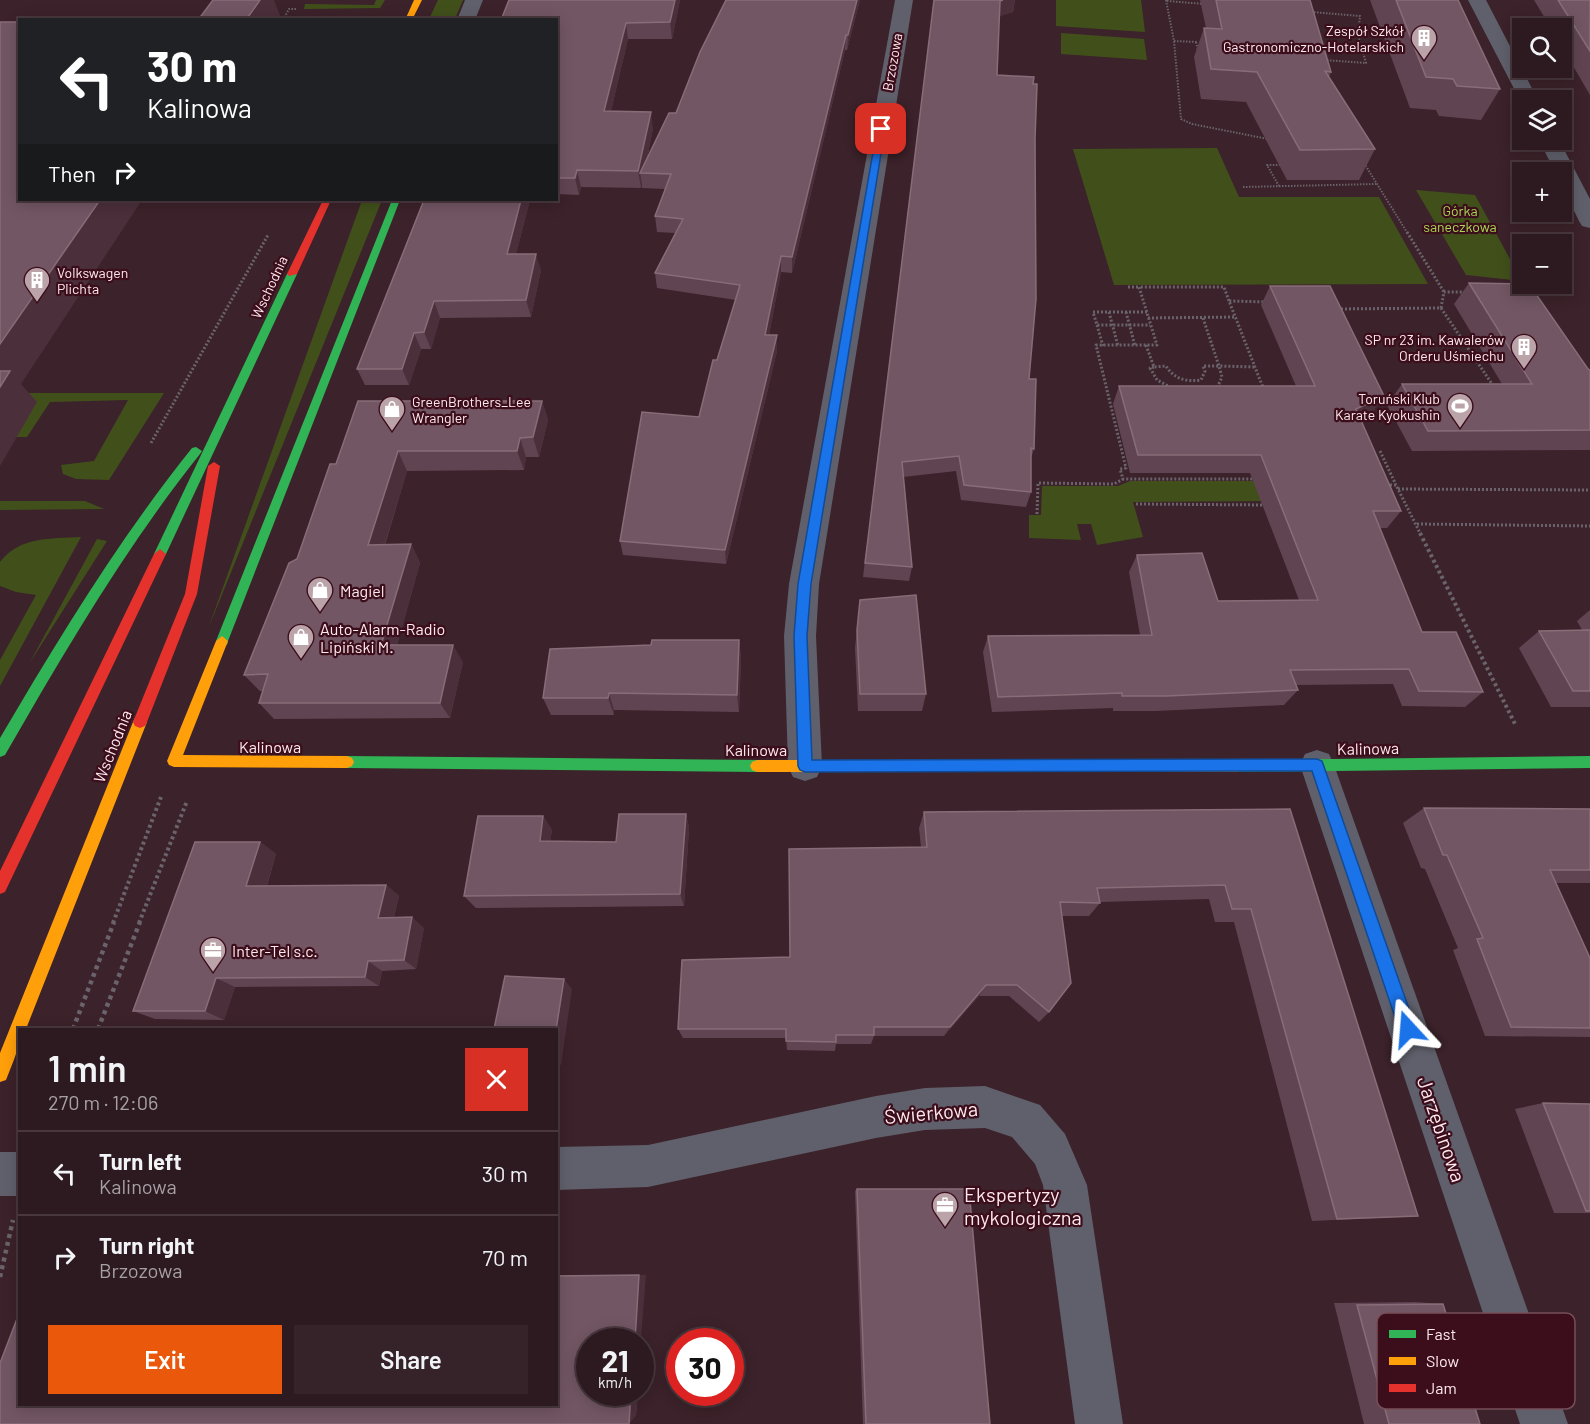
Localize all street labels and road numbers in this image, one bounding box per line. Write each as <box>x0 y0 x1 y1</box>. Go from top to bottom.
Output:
street label: Brzozowa <box>879 32 905 92</box>
street label: Wschodnia <box>247 253 291 321</box>
street label: Wschodnia <box>89 707 135 785</box>
street label: Kalinowa <box>239 737 301 756</box>
street label: Kalinowa <box>1337 738 1399 758</box>
street label: Kalinowa <box>725 740 787 759</box>
street label: Jarzębinowa <box>1413 1073 1471 1185</box>
street label: Świerkowa <box>883 1096 979 1128</box>

